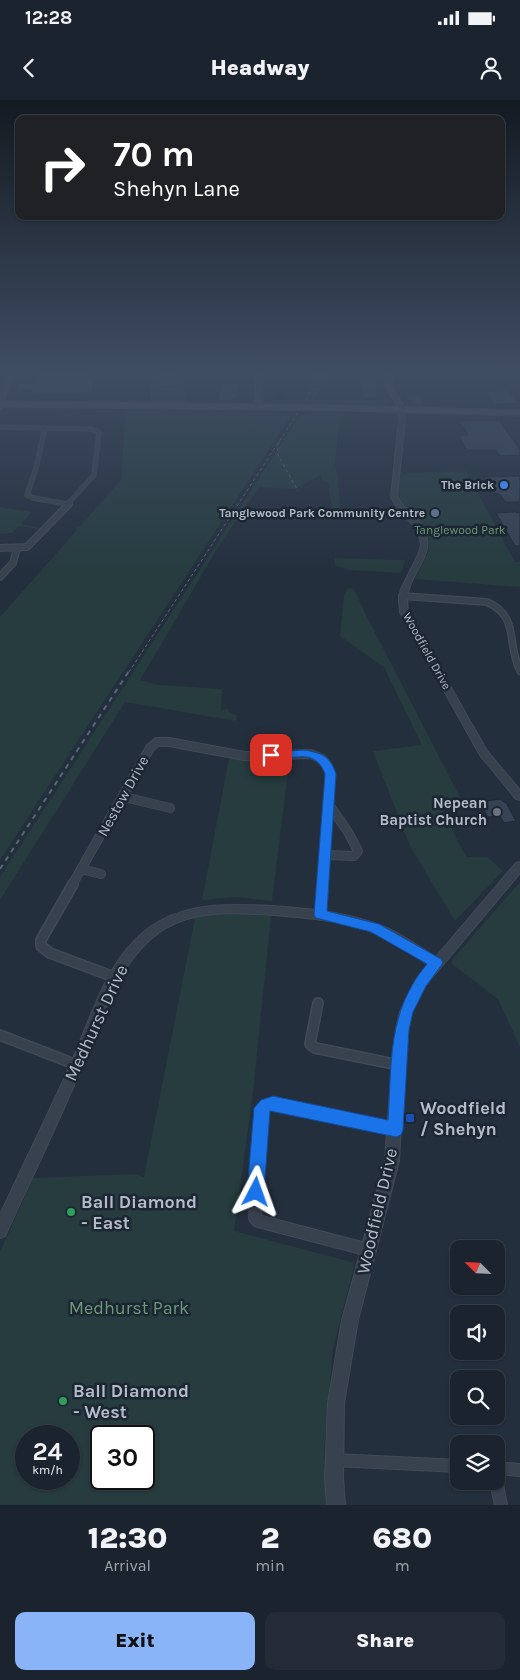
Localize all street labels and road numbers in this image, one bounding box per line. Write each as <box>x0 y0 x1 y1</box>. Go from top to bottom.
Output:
street label: Woodfield Drive <box>400 610 454 692</box>
street label: Nestow Drive <box>94 753 152 839</box>
street label: Medhurst Drive <box>59 961 133 1085</box>
street label: Woodfield Drive <box>352 1146 402 1276</box>

